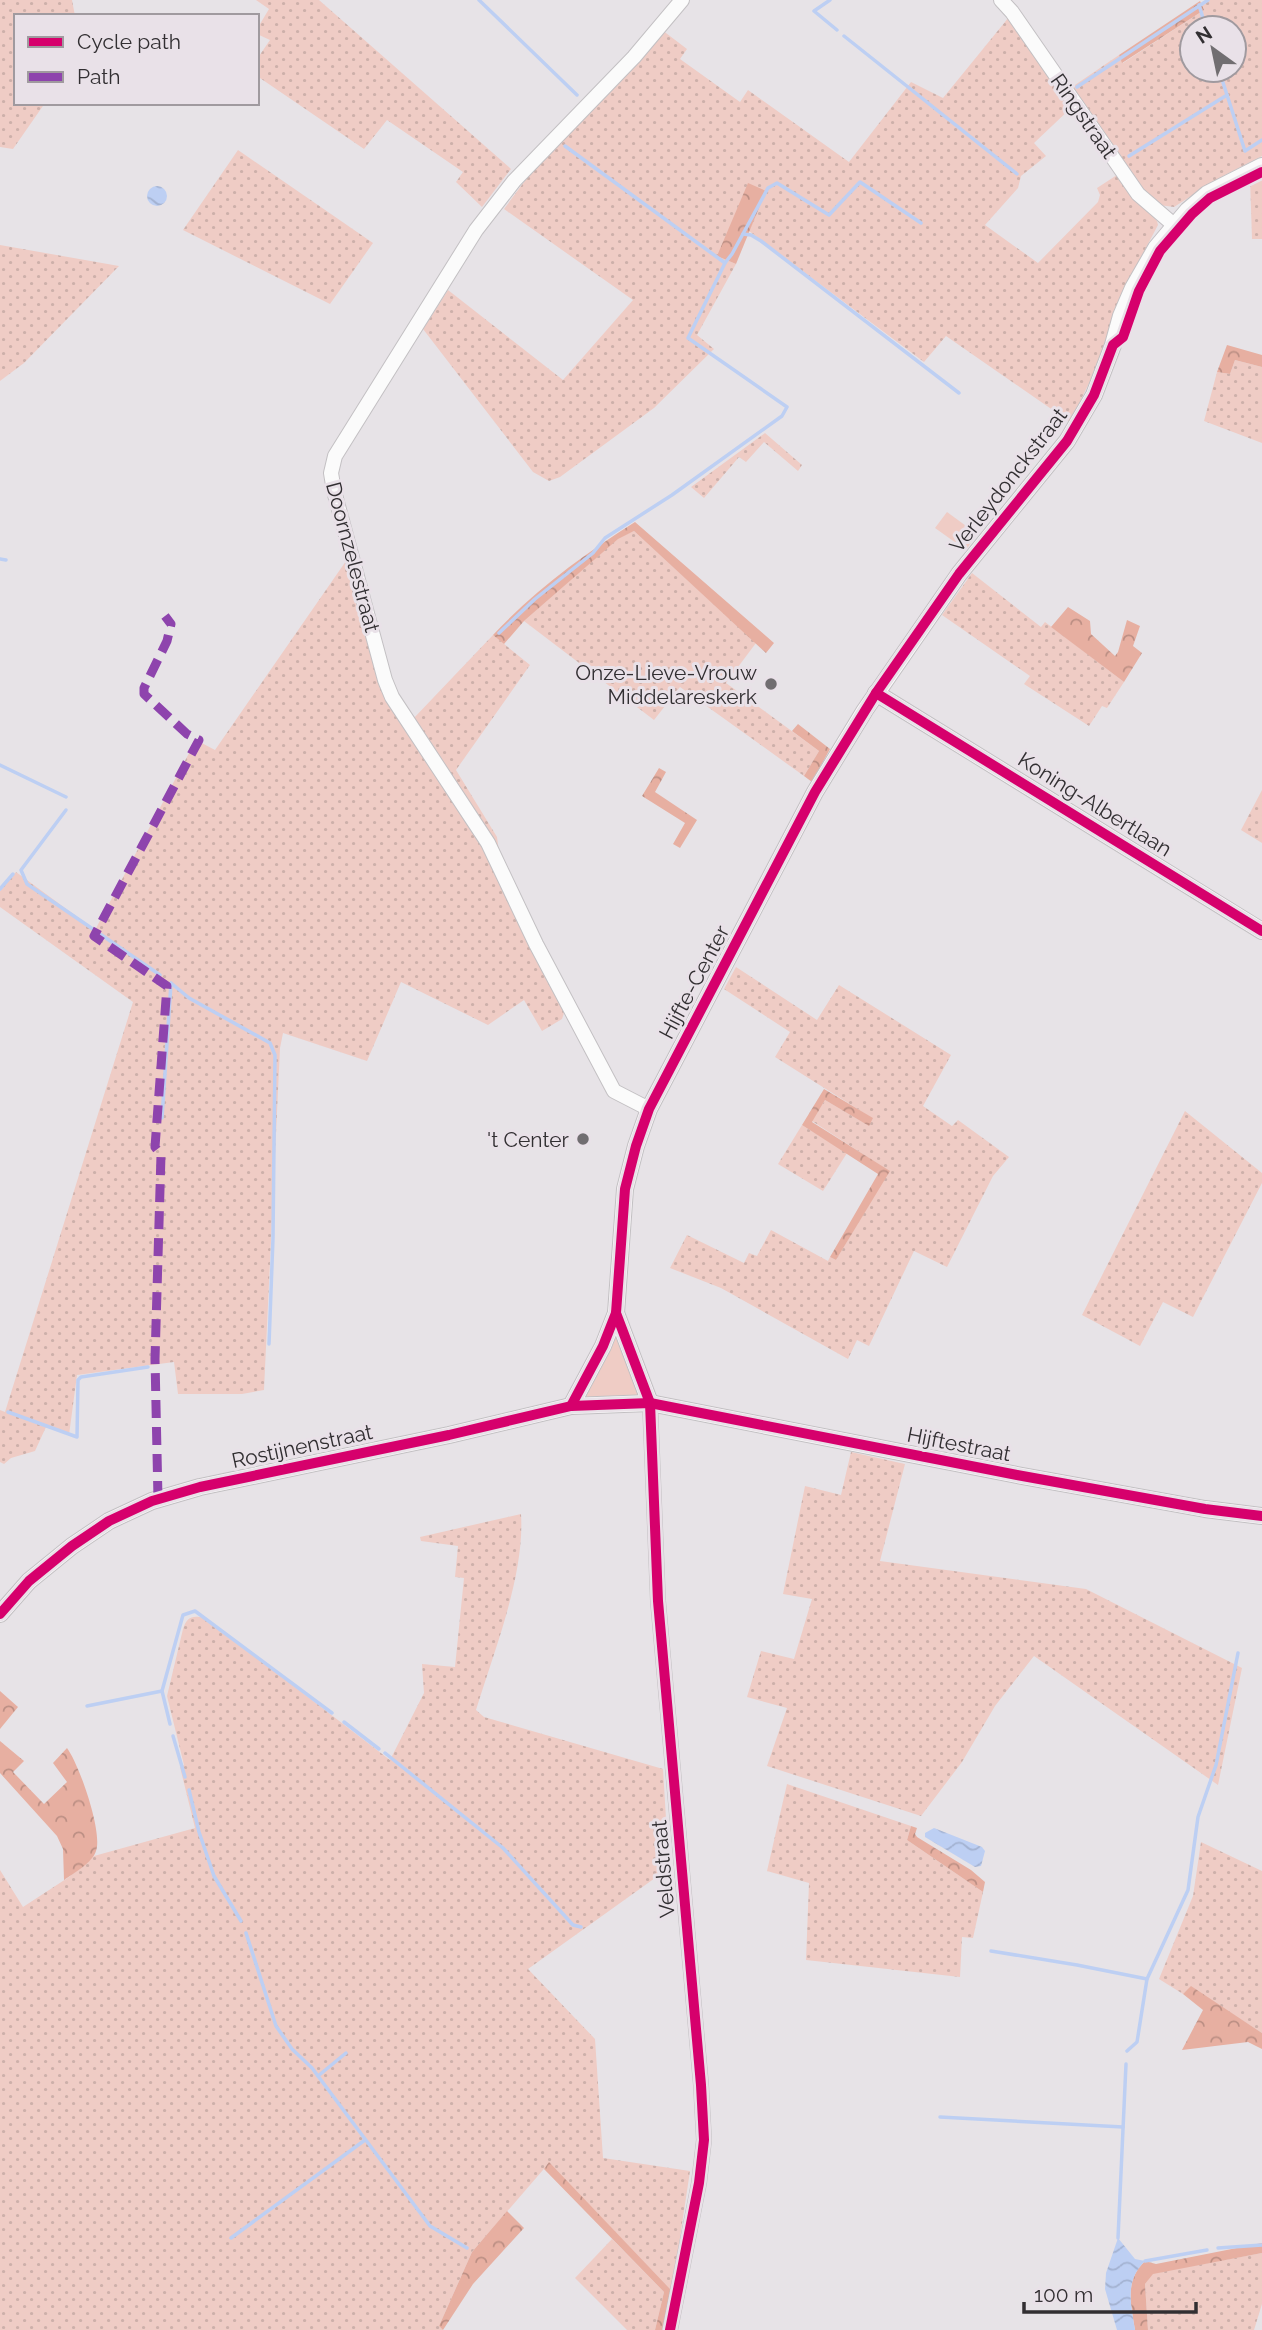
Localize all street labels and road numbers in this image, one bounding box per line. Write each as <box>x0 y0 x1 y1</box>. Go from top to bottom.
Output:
street label: Ringstraat <box>1046 69 1122 163</box>
street label: Verleydonckstraat <box>944 403 1072 557</box>
street label: Doornzelestraat <box>321 479 385 635</box>
street label: Koning-Albertlaan <box>1013 747 1177 861</box>
street label: Hijfte-Center <box>654 920 735 1043</box>
street label: Rostijnenstraat <box>229 1419 375 1473</box>
street label: Hijftestraat <box>905 1422 1013 1466</box>
street label: Veldstraat <box>646 1819 680 1919</box>

